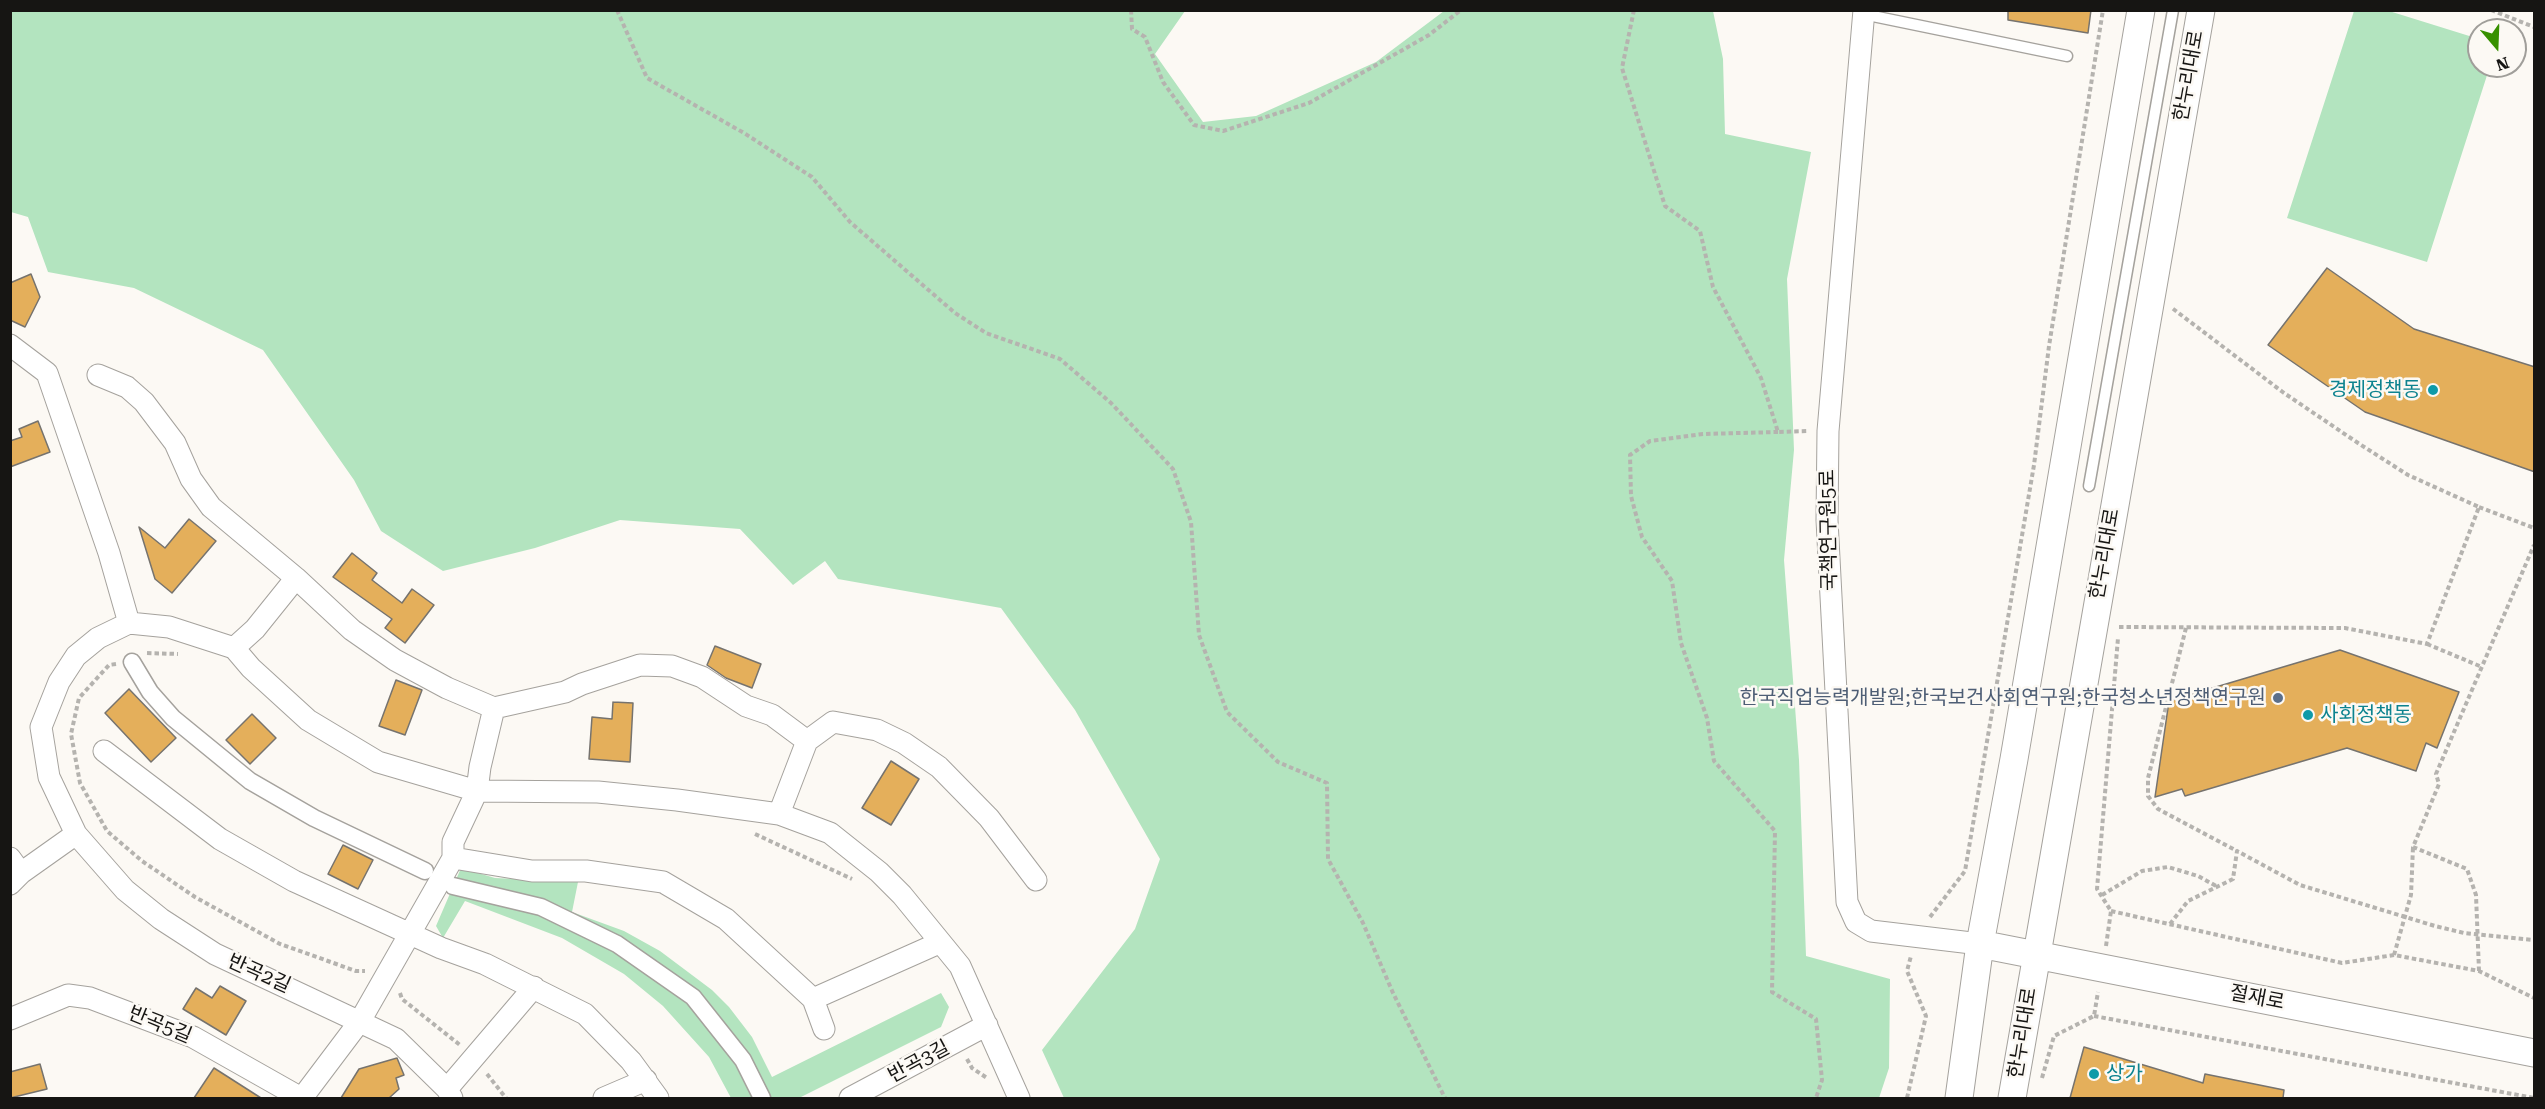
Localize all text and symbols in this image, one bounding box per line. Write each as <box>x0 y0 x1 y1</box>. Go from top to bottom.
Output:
north arrow <box>2467 18 2527 78</box>
street label: 한누리대로 <box>2169 29 2209 123</box>
text: N <box>2493 53 2511 75</box>
place label: 경제정책동 <box>2329 378 2421 402</box>
marker: 경제정책동 <box>2426 383 2440 397</box>
street label: 국책연구원5로 <box>1816 469 1842 591</box>
street label: 한누리대로 <box>2085 507 2125 601</box>
place label: 한국직업능력개발원;한국보건사회연구원;한국청소년정책연구원 <box>1740 686 2266 710</box>
marker: 한국직업능력개발원;한국보건사회연구원;한국청소년정책연구원 <box>2271 691 2285 705</box>
place label: 사회정책동 <box>2320 703 2412 727</box>
marker: 사회정책동 <box>2301 708 2315 722</box>
street label: 반곡2길 <box>224 950 294 998</box>
street label: 절재로 <box>2228 981 2286 1015</box>
street label: 한누리대로 <box>2004 986 2042 1080</box>
street label: 반곡5길 <box>125 1001 195 1049</box>
street label: 반곡3길 <box>884 1036 954 1088</box>
place label: 상가 <box>2106 1062 2143 1086</box>
marker: 상가 <box>2087 1067 2101 1081</box>

